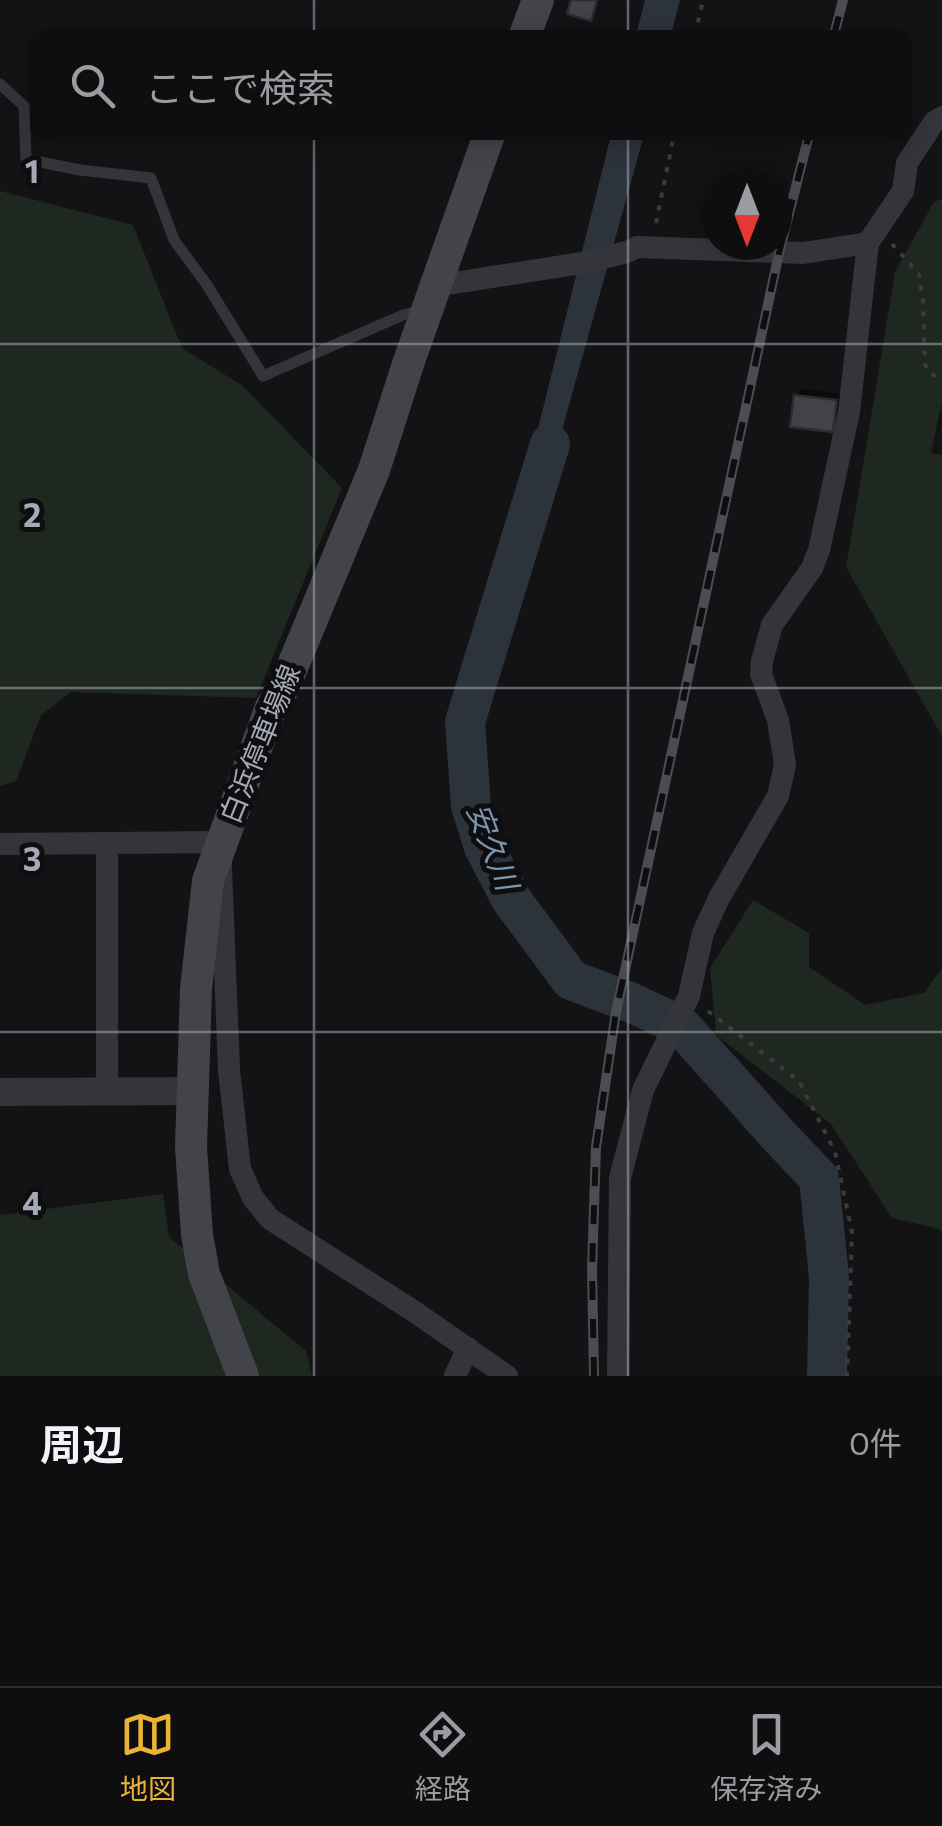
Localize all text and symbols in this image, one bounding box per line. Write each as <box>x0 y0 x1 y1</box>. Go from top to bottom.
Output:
search box <box>30 30 912 140</box>
icon: search <box>65 58 120 113</box>
text: ここで検索 <box>145 63 335 110</box>
text: 1 <box>25 150 39 190</box>
north arrow <box>702 170 792 260</box>
text: 2 <box>23 494 41 534</box>
street label: 白浜停車場線 <box>212 659 306 828</box>
water label: 安久川 <box>461 797 529 898</box>
text: 3 <box>23 838 41 878</box>
text: 4 <box>22 1182 42 1222</box>
text: 周辺 <box>40 1417 124 1469</box>
text: 0件 <box>849 1422 902 1462</box>
tab: 地図 <box>120 1707 176 1807</box>
tab: 経路 <box>415 1707 471 1807</box>
tab: 保存済み <box>710 1707 822 1807</box>

